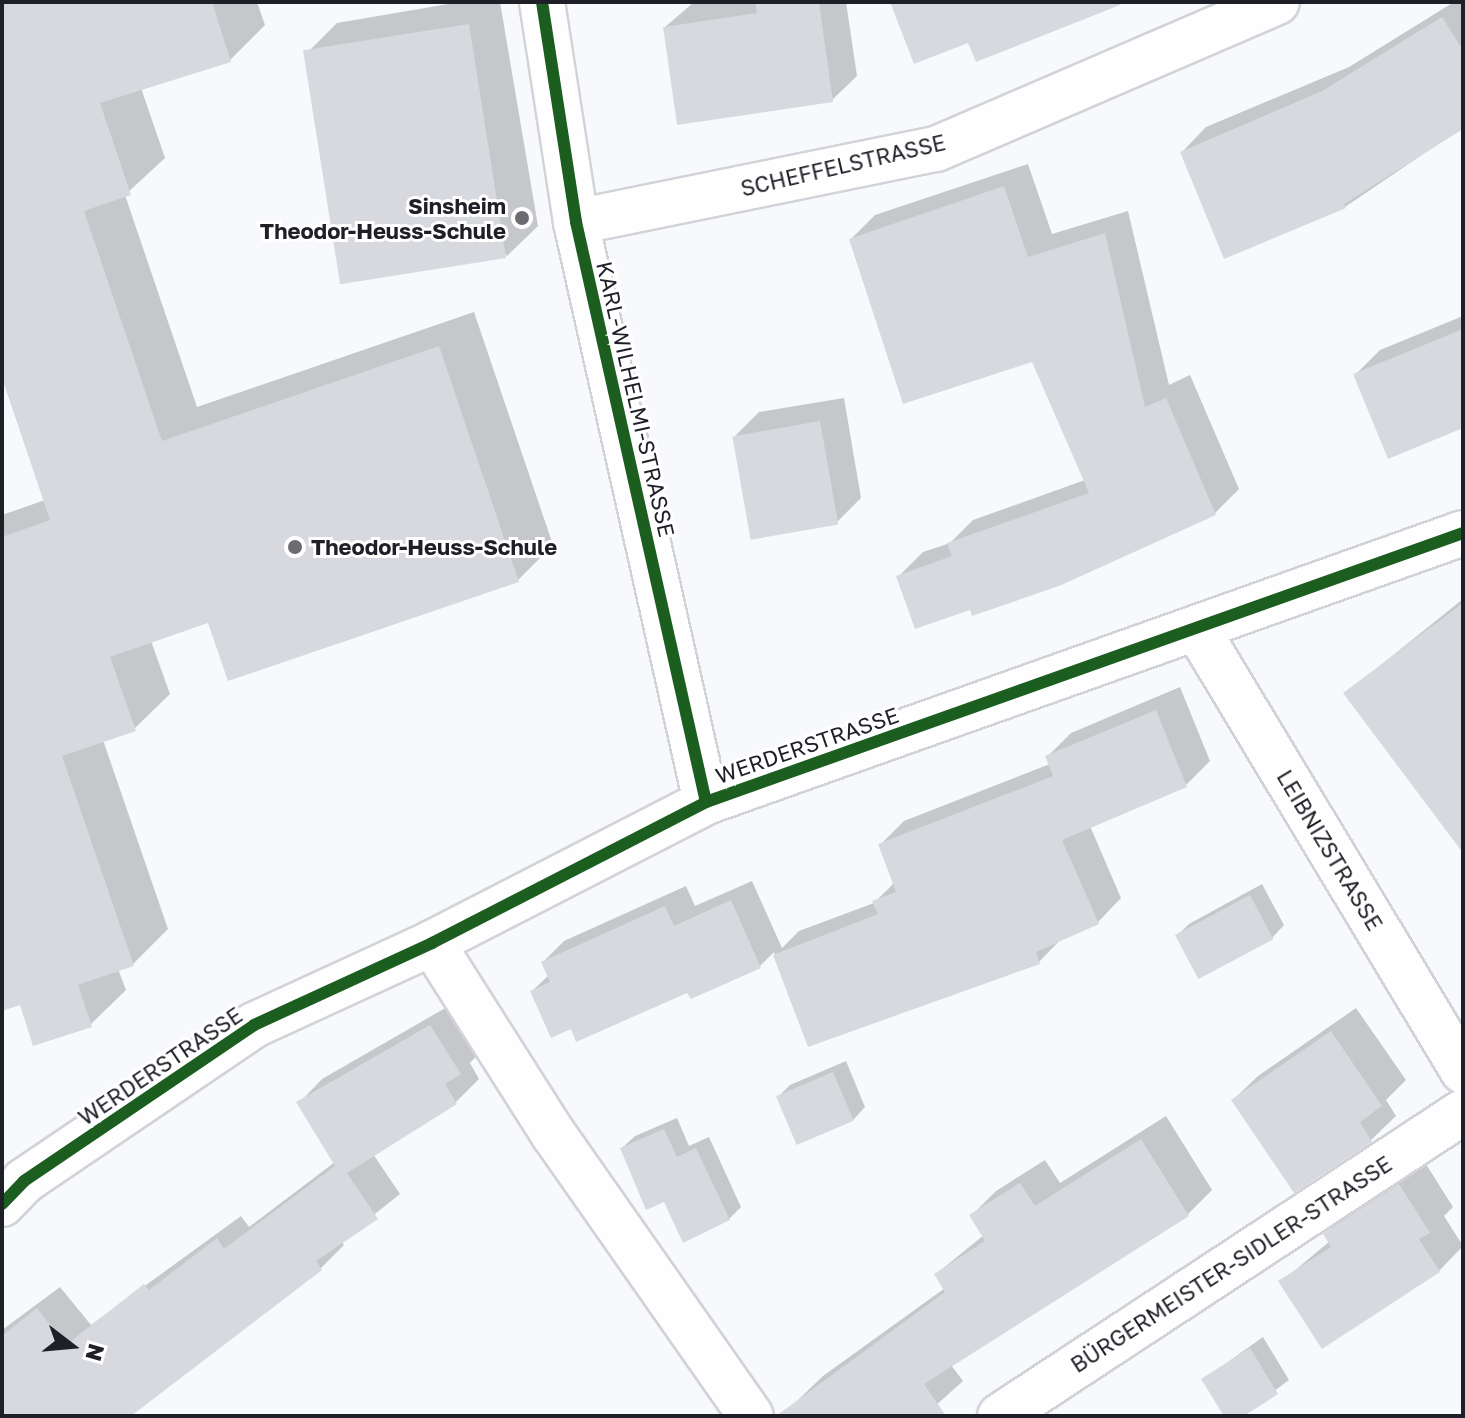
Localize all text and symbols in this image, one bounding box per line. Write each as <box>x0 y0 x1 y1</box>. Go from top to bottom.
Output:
street label: SCHEFFELSTRASSE <box>738 129 948 201</box>
place label: Sinsheim Theodor-Heuss-Schule <box>260 192 506 244</box>
marker: Sinsheim Theodor-Heuss-Schule <box>513 209 531 227</box>
street label: KARL-WILHELMI-STRASSE <box>591 259 681 539</box>
place label: Theodor-Heuss-Schule <box>311 534 557 560</box>
marker: Theodor-Heuss-Schule <box>286 538 304 556</box>
street label: WERDERSTRASSE <box>712 701 902 789</box>
street label: LEIBNIZSTRASSE <box>1272 765 1388 935</box>
street label: WERDERSTRASSE <box>73 1001 247 1131</box>
street label: BÜRGERMEISTER-SIDLER-STRASSE <box>1066 1150 1396 1378</box>
north arrow <box>32 1306 112 1386</box>
text: N <box>80 1341 111 1365</box>

